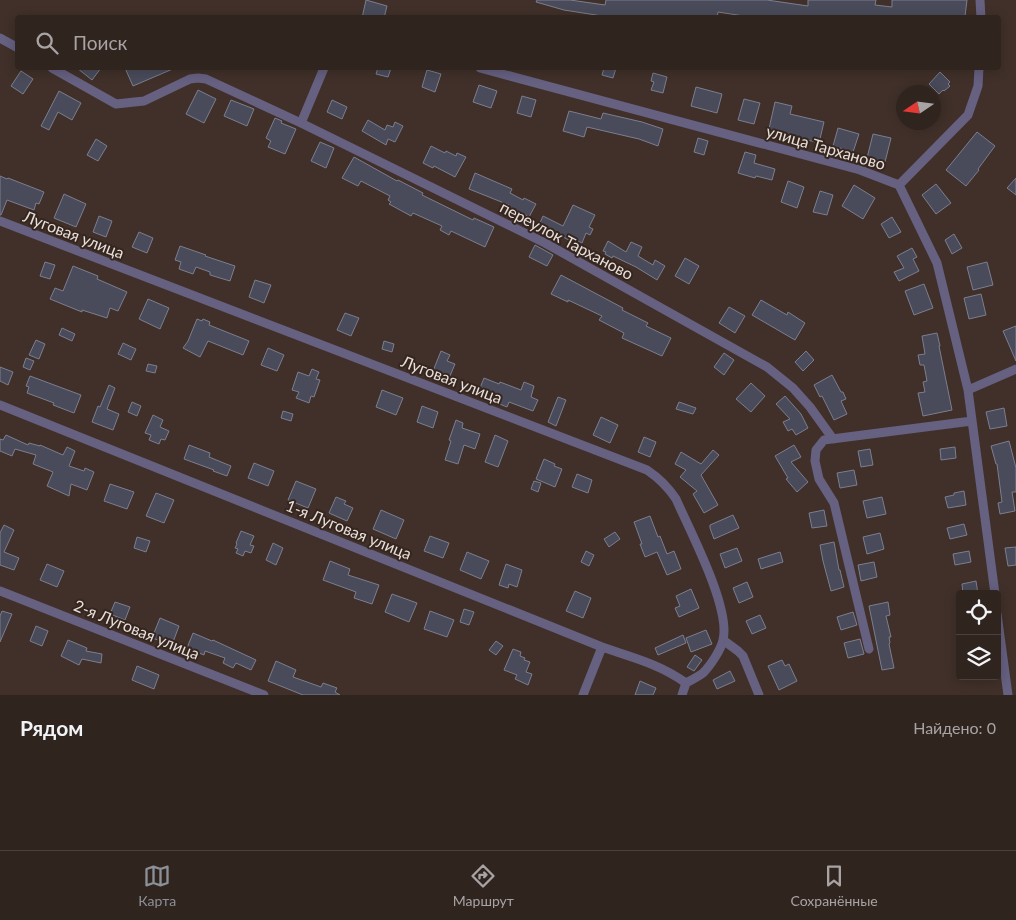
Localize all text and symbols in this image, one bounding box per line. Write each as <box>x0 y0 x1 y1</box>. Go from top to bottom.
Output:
search box <box>15 15 1001 70</box>
icon: search <box>33 29 61 57</box>
text: Поиск <box>73 31 127 54</box>
north arrow <box>896 85 941 130</box>
street label: улица Тарханово <box>764 121 888 173</box>
street label: переулок Тарханово <box>497 197 637 283</box>
street label: Луговая улица <box>20 206 127 262</box>
street label: Луговая улица <box>398 351 505 407</box>
street label: 1-я Луговая улица <box>283 495 415 563</box>
map controls <box>956 590 1001 680</box>
button: locate <box>956 590 1001 635</box>
street label: 2-я Луговая улица <box>71 595 203 663</box>
button: layers <box>956 635 1001 680</box>
text: Рядом <box>20 715 83 740</box>
text: Найдено: 0 <box>913 718 996 737</box>
tab: Карта <box>138 862 176 909</box>
tab: Маршрут <box>453 862 514 909</box>
tab: Сохранённые <box>791 862 878 909</box>

